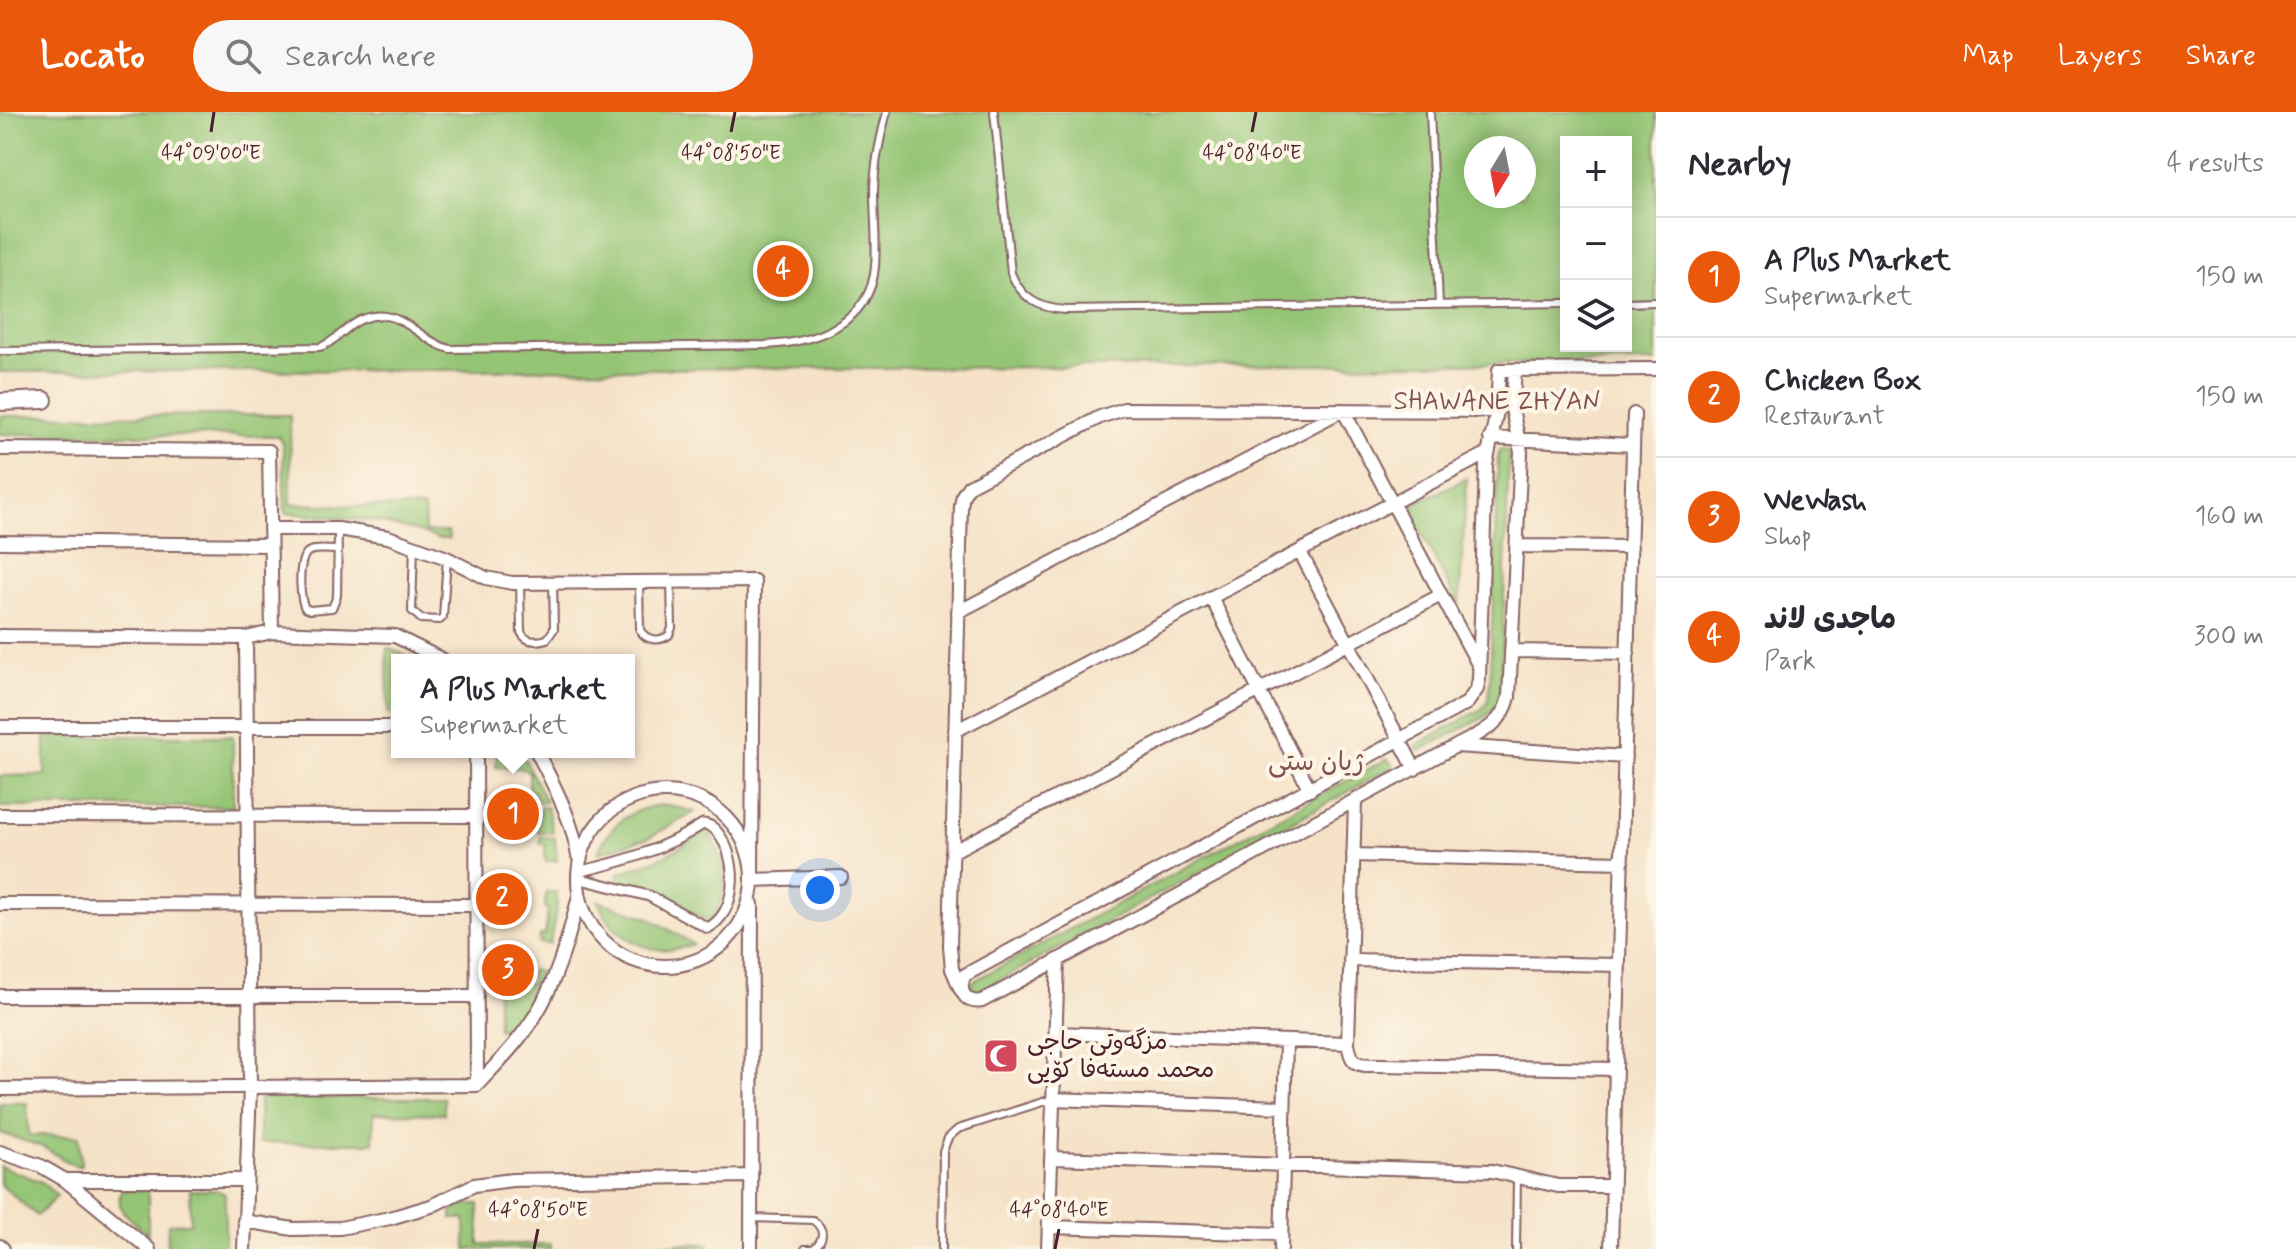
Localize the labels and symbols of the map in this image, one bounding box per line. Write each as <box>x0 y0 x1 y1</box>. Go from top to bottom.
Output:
north arrow <box>1464 136 1536 208</box>
text: 44°09'00"E <box>161 140 261 167</box>
text: 44°08'50"E <box>681 140 781 167</box>
text: 44°08'40"E <box>1203 140 1301 167</box>
pin: 4 <box>757 241 809 301</box>
district label: SHAWANE ZHYAN <box>1393 385 1601 419</box>
district label: ژیان ستی <box>1268 746 1364 780</box>
pin: 1 <box>487 784 539 844</box>
pin: 2 <box>476 869 528 929</box>
your location <box>800 870 840 910</box>
pin: 3 <box>482 940 534 1000</box>
place label: مزگەوتی حاجی محمد مستەفا کۆیی <box>1027 1027 1214 1086</box>
mosque icon: مزگەوتی حاجی محمد مستەفا کۆیی <box>982 1037 1020 1075</box>
text: 44°08'50"E <box>488 1197 588 1224</box>
text: 44°08'40"E <box>1010 1197 1108 1224</box>

